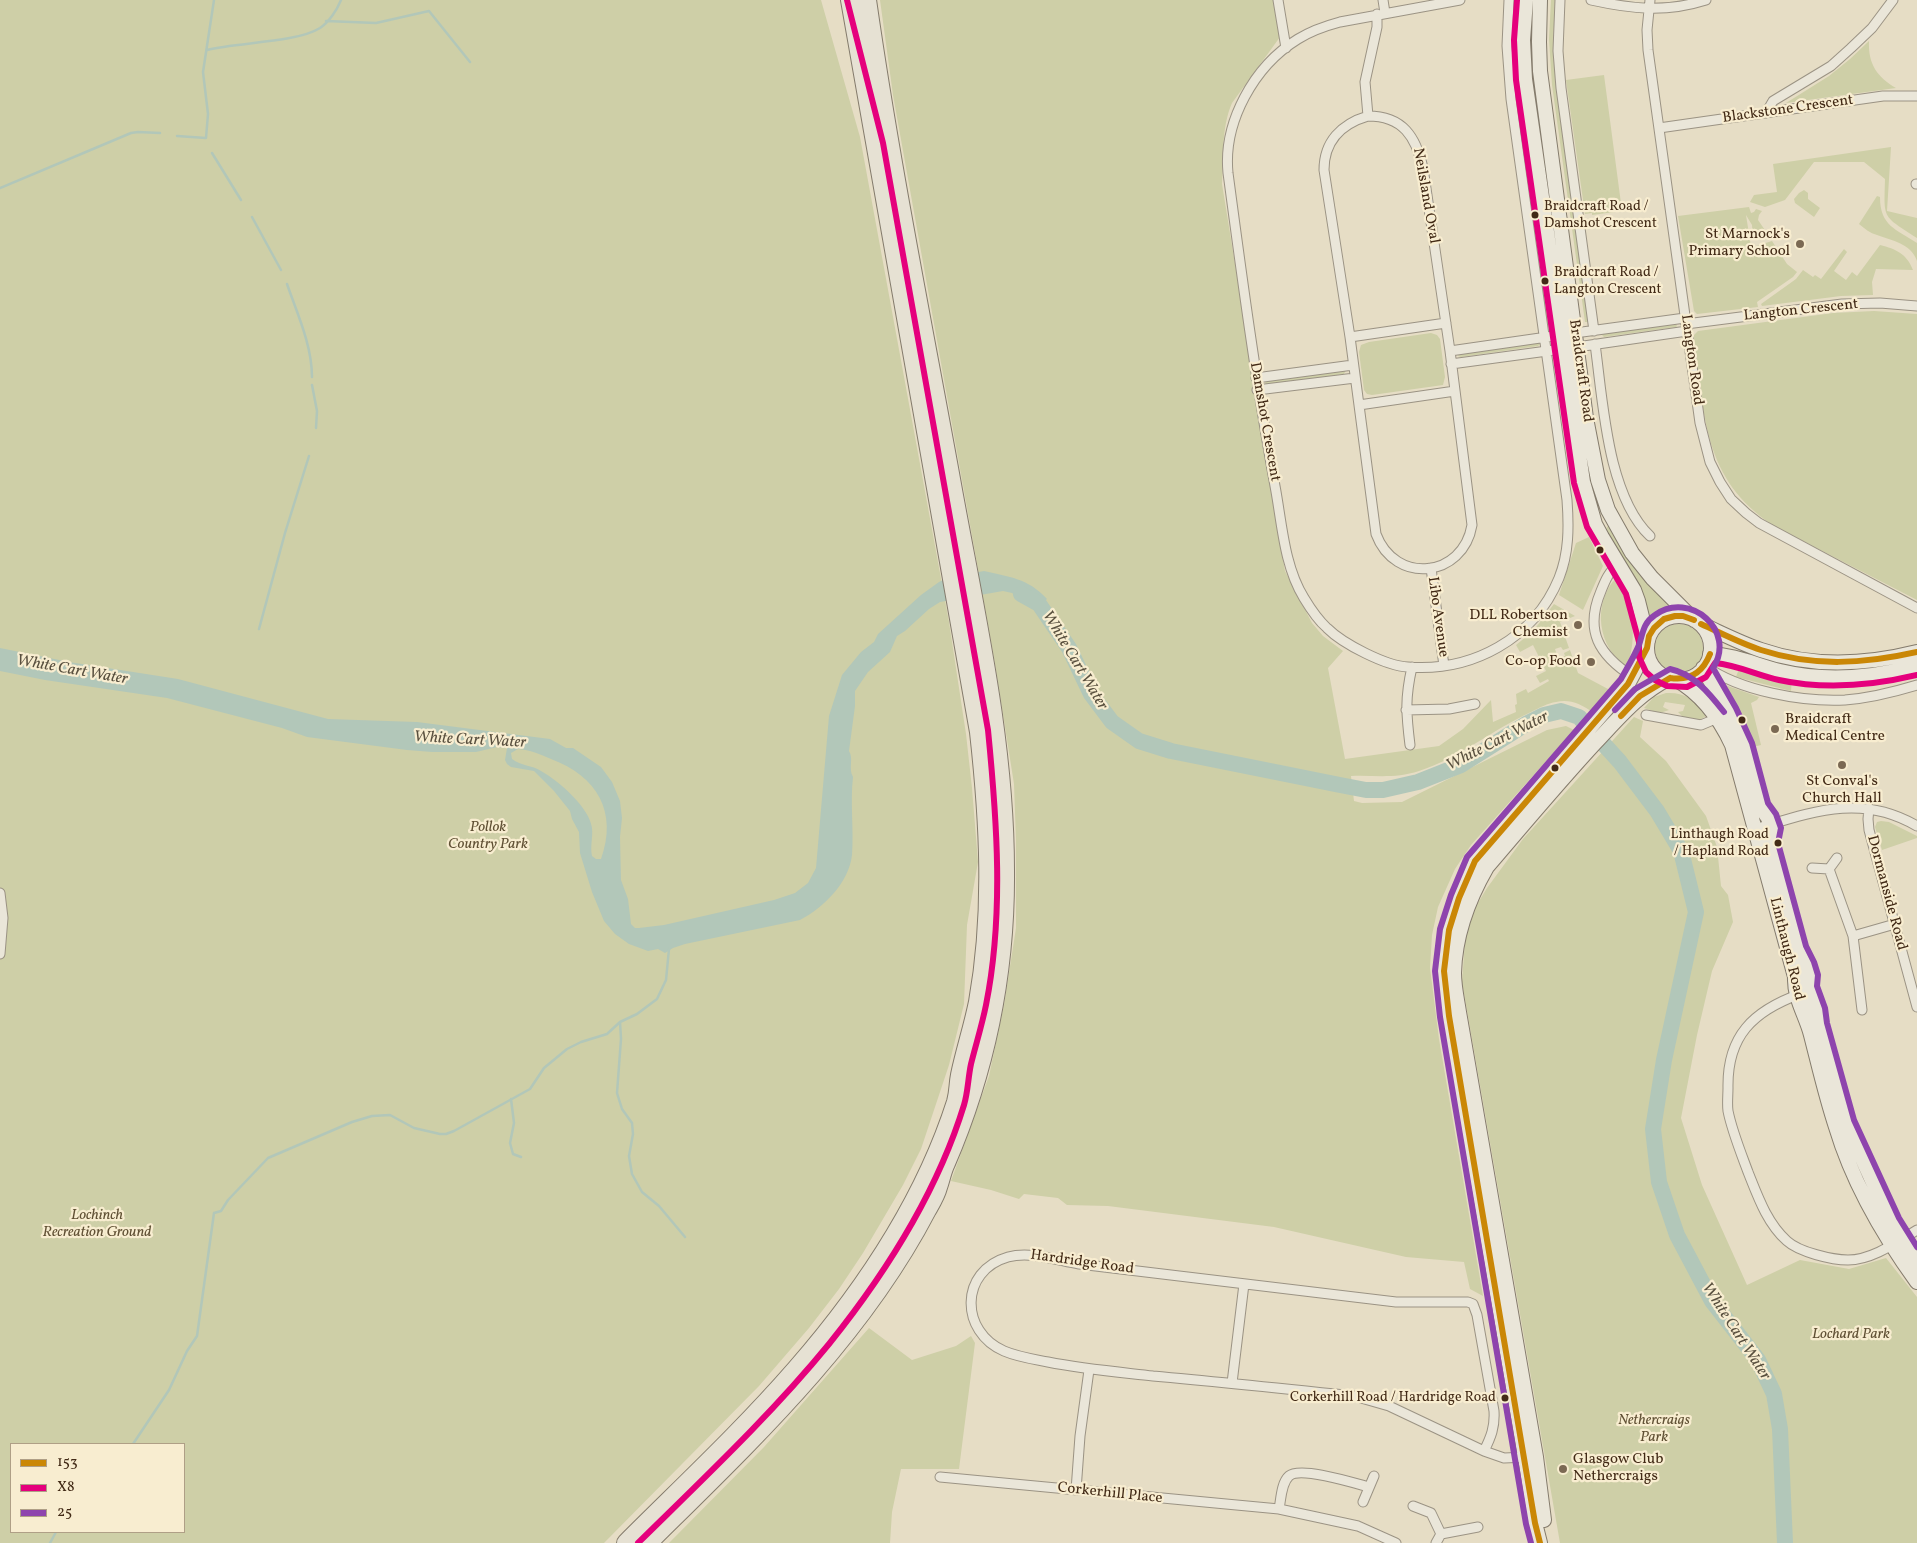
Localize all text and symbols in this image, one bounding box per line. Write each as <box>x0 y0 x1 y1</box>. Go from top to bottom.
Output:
street label: Blackstone Crescent <box>1721 92 1855 128</box>
street label: Neilsland Oval <box>1408 147 1442 245</box>
place label: Braidcraft Road / Damshot Crescent <box>1544 199 1657 232</box>
marker: Braidcraft Road / Damshot Crescent <box>1530 210 1540 220</box>
place label: St Marnock's Primary School <box>1688 226 1790 261</box>
marker: St Marnock's Primary School <box>1794 238 1806 250</box>
place label: Braidcraft Road / Langton Crescent <box>1554 265 1662 298</box>
marker: Braidcraft Road / Langton Crescent <box>1540 276 1550 286</box>
street label: Langton Crescent <box>1743 296 1859 326</box>
street label: Langton Road <box>1676 313 1706 407</box>
street label: Braidcraft Road <box>1564 318 1596 424</box>
street label: Damshot Crescent <box>1245 361 1283 483</box>
unlabelled marker <box>1595 545 1605 555</box>
street label: Libo Avenue <box>1422 576 1452 658</box>
place label: DLL Robertson Chemist <box>1469 607 1568 642</box>
water label: White Cart Water <box>1037 608 1111 714</box>
marker: DLL Robertson Chemist <box>1572 619 1584 631</box>
water label: White Cart Water <box>15 652 129 690</box>
place label: Co-op Food <box>1505 653 1581 671</box>
marker: Co-op Food <box>1585 656 1597 668</box>
water label: White Cart Water <box>1444 708 1552 776</box>
place label: Braidcraft Medical Centre <box>1785 711 1885 746</box>
unlabelled marker <box>1737 715 1747 725</box>
marker: Braidcraft Medical Centre <box>1769 723 1781 735</box>
water label: White Cart Water <box>413 728 527 754</box>
marker: St Conval's Church Hall <box>1836 759 1848 771</box>
unlabelled marker <box>1550 763 1560 773</box>
place label: St Conval's Church Hall <box>1802 773 1882 808</box>
park label: Pollok Country Park <box>448 819 528 854</box>
place label: Linthaugh Road / Hapland Road <box>1671 827 1769 860</box>
street label: Dormanside Road <box>1862 834 1910 952</box>
marker: Linthaugh Road / Hapland Road <box>1773 838 1783 848</box>
street label: Linthaugh Road <box>1765 896 1807 1002</box>
park label: Lochinch Recreation Ground <box>43 1207 151 1242</box>
street label: Hardridge Road <box>1029 1247 1135 1279</box>
water label: White Cart Water <box>1696 1280 1774 1384</box>
park label: Lochard Park <box>1812 1326 1890 1344</box>
place label: Corkerhill Road / Hardridge Road <box>1290 1390 1496 1406</box>
marker: Corkerhill Road / Hardridge Road <box>1500 1393 1510 1403</box>
park label: Nethercraigs Park <box>1618 1412 1690 1447</box>
legend <box>10 1443 185 1533</box>
place label: Glasgow Club Nethercraigs <box>1573 1451 1663 1486</box>
text: 153 <box>57 1452 78 1473</box>
marker: Glasgow Club Nethercraigs <box>1557 1463 1569 1475</box>
text: X8 <box>57 1477 75 1498</box>
street label: Corkerhill Place <box>1057 1480 1163 1508</box>
text: 25 <box>57 1502 72 1523</box>

